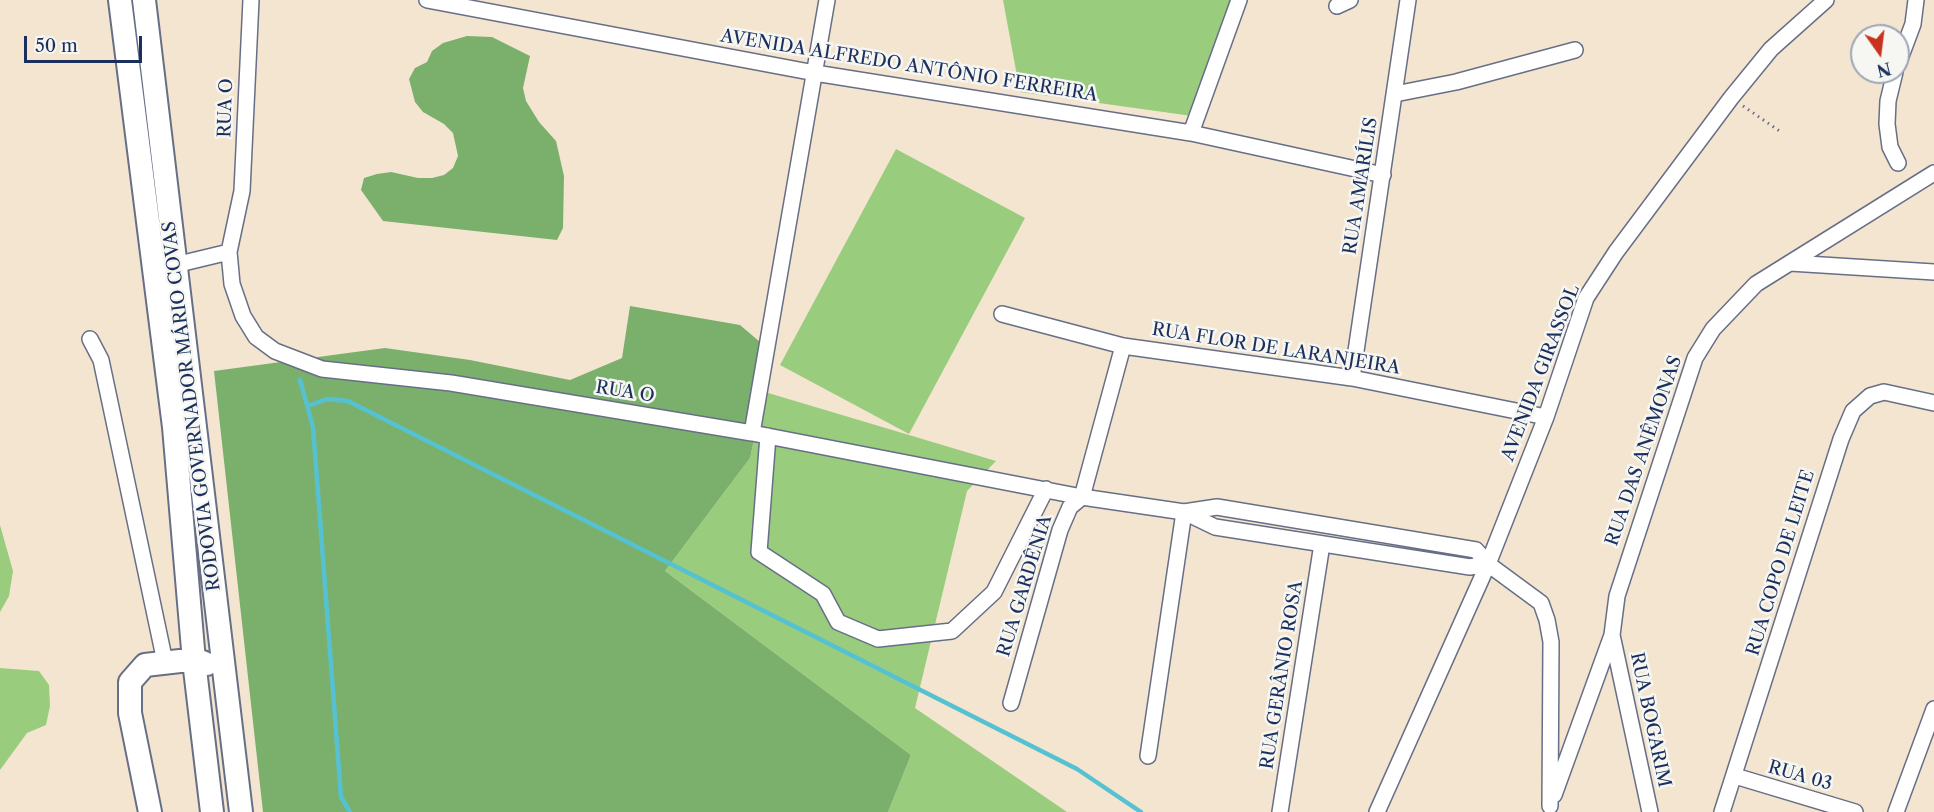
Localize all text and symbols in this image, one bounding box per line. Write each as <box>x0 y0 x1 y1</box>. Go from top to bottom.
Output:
scale bar <box>27 24 146 62</box>
north arrow <box>1850 24 1910 84</box>
street label: AVENIDA ALFREDO ANTÔNIO FERREIRA <box>719 25 1099 107</box>
text: 50 m <box>35 35 78 57</box>
text: N <box>1875 58 1893 81</box>
street label: RUA O <box>214 78 238 138</box>
street label: RUA AMARÍLIS <box>1340 116 1382 256</box>
street label: RODOVIA GOVERNADOR MÁRIO COVAS <box>159 220 225 592</box>
street label: AVENIDA GIRASSOL <box>1497 282 1585 464</box>
street label: RUA FLOR DE LARANJEIRA <box>1150 319 1402 379</box>
street label: RUA DAS ANÊMONAS <box>1601 353 1687 549</box>
street label: RUA O <box>594 377 656 407</box>
street label: RUA COPO DE LEITE <box>1742 467 1820 659</box>
street label: RUA GARDÊNIA <box>993 513 1057 659</box>
street label: RUA GERÂNIO ROSA <box>1256 579 1308 771</box>
street label: RUA BOGARIM <box>1625 650 1675 790</box>
street label: RUA 03 <box>1765 757 1835 795</box>

